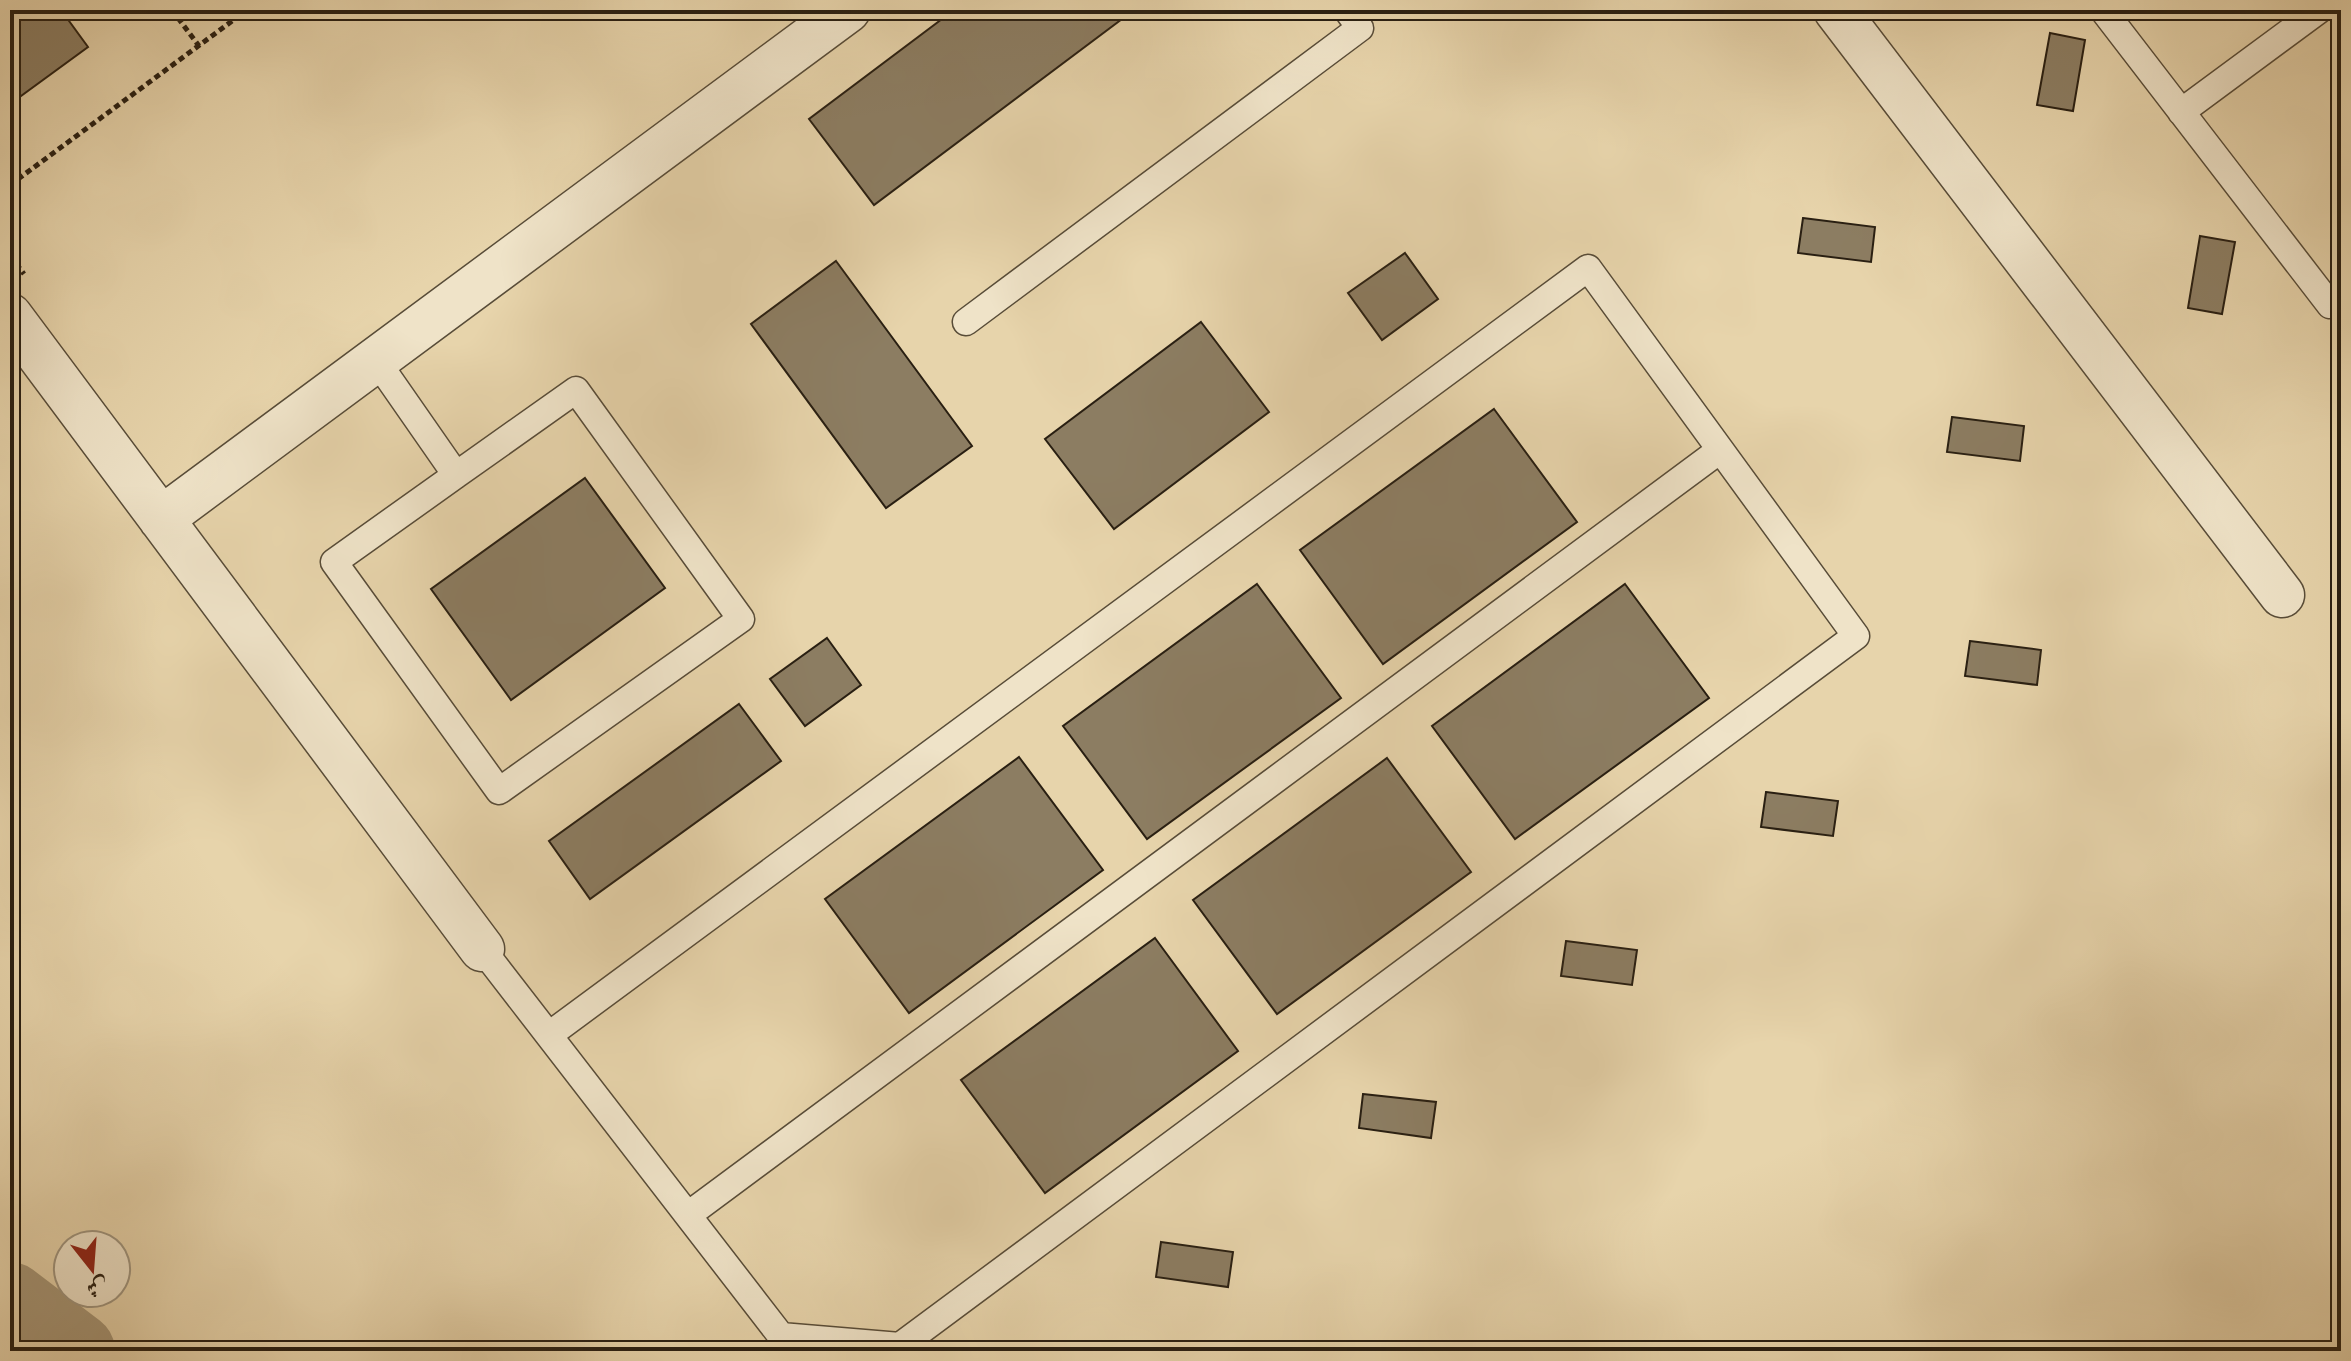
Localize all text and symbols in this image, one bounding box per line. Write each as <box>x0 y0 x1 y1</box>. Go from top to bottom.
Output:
north arrow <box>52 1229 132 1309</box>
text: ش <box>83 1270 112 1303</box>

